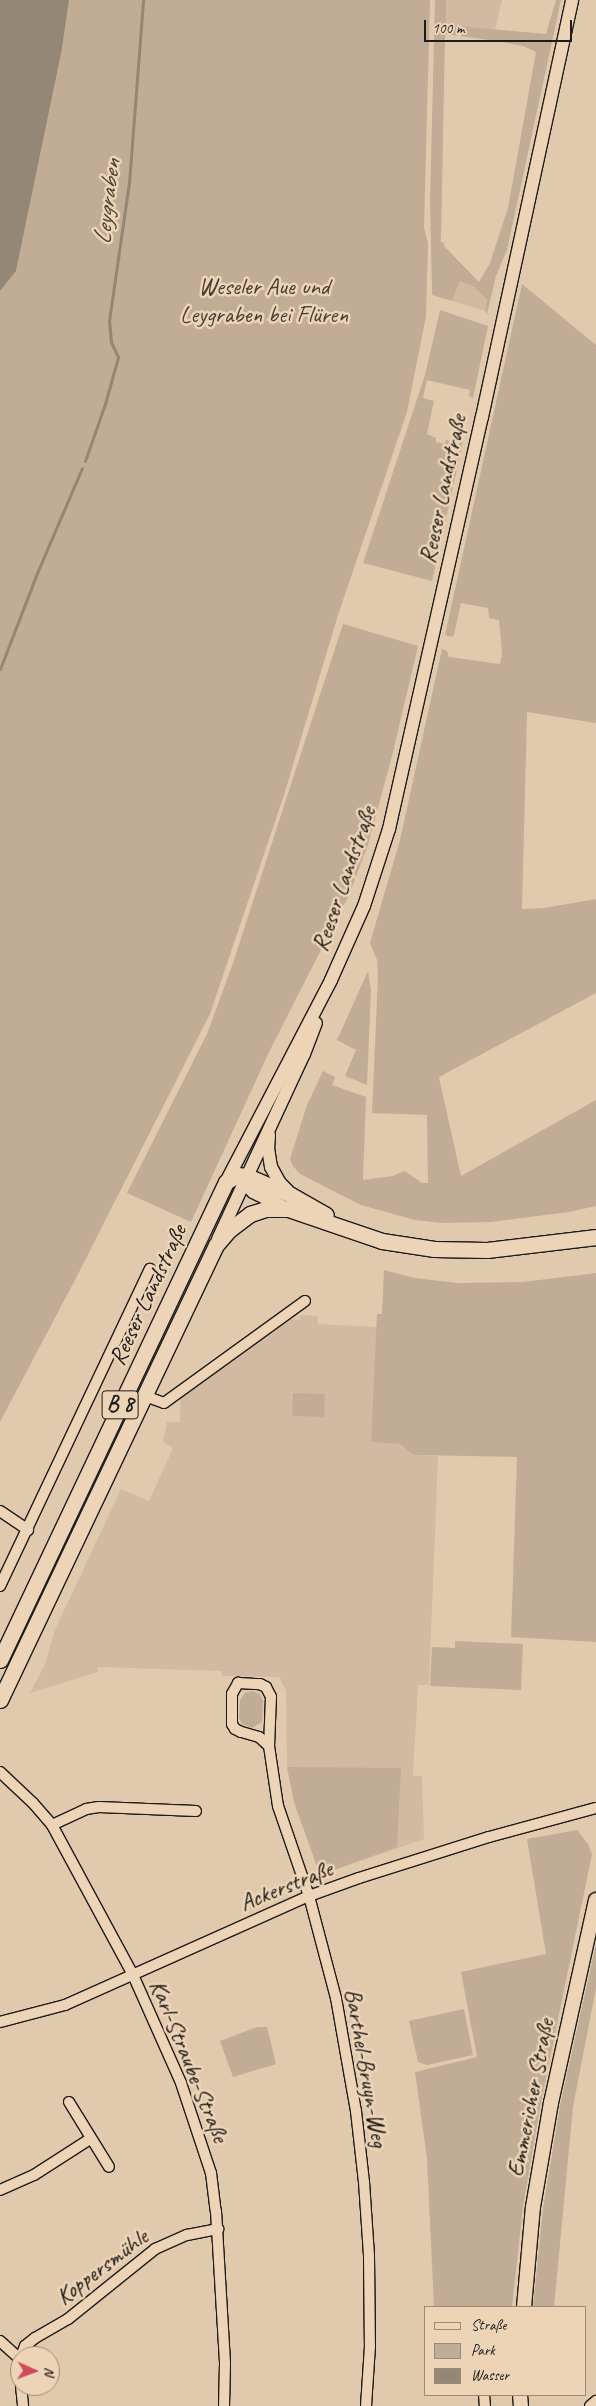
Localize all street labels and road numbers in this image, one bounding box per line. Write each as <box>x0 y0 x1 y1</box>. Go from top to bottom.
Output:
street label: Reeser Landstraße <box>413 412 473 566</box>
street label: Reeser Landstraße <box>306 803 382 955</box>
street label: Reeser Landstraße <box>103 1220 193 1370</box>
road number: B 8 <box>101 1386 139 1424</box>
street label: Ackerstraße <box>235 1854 337 1918</box>
street label: Karl-Straube-Straße <box>143 1976 235 2146</box>
street label: Barthel-Bruyn-Weg <box>338 1986 394 2150</box>
street label: Emmericher Straße <box>502 2017 560 2179</box>
street label: Koppersmühle <box>50 2223 154 2311</box>

